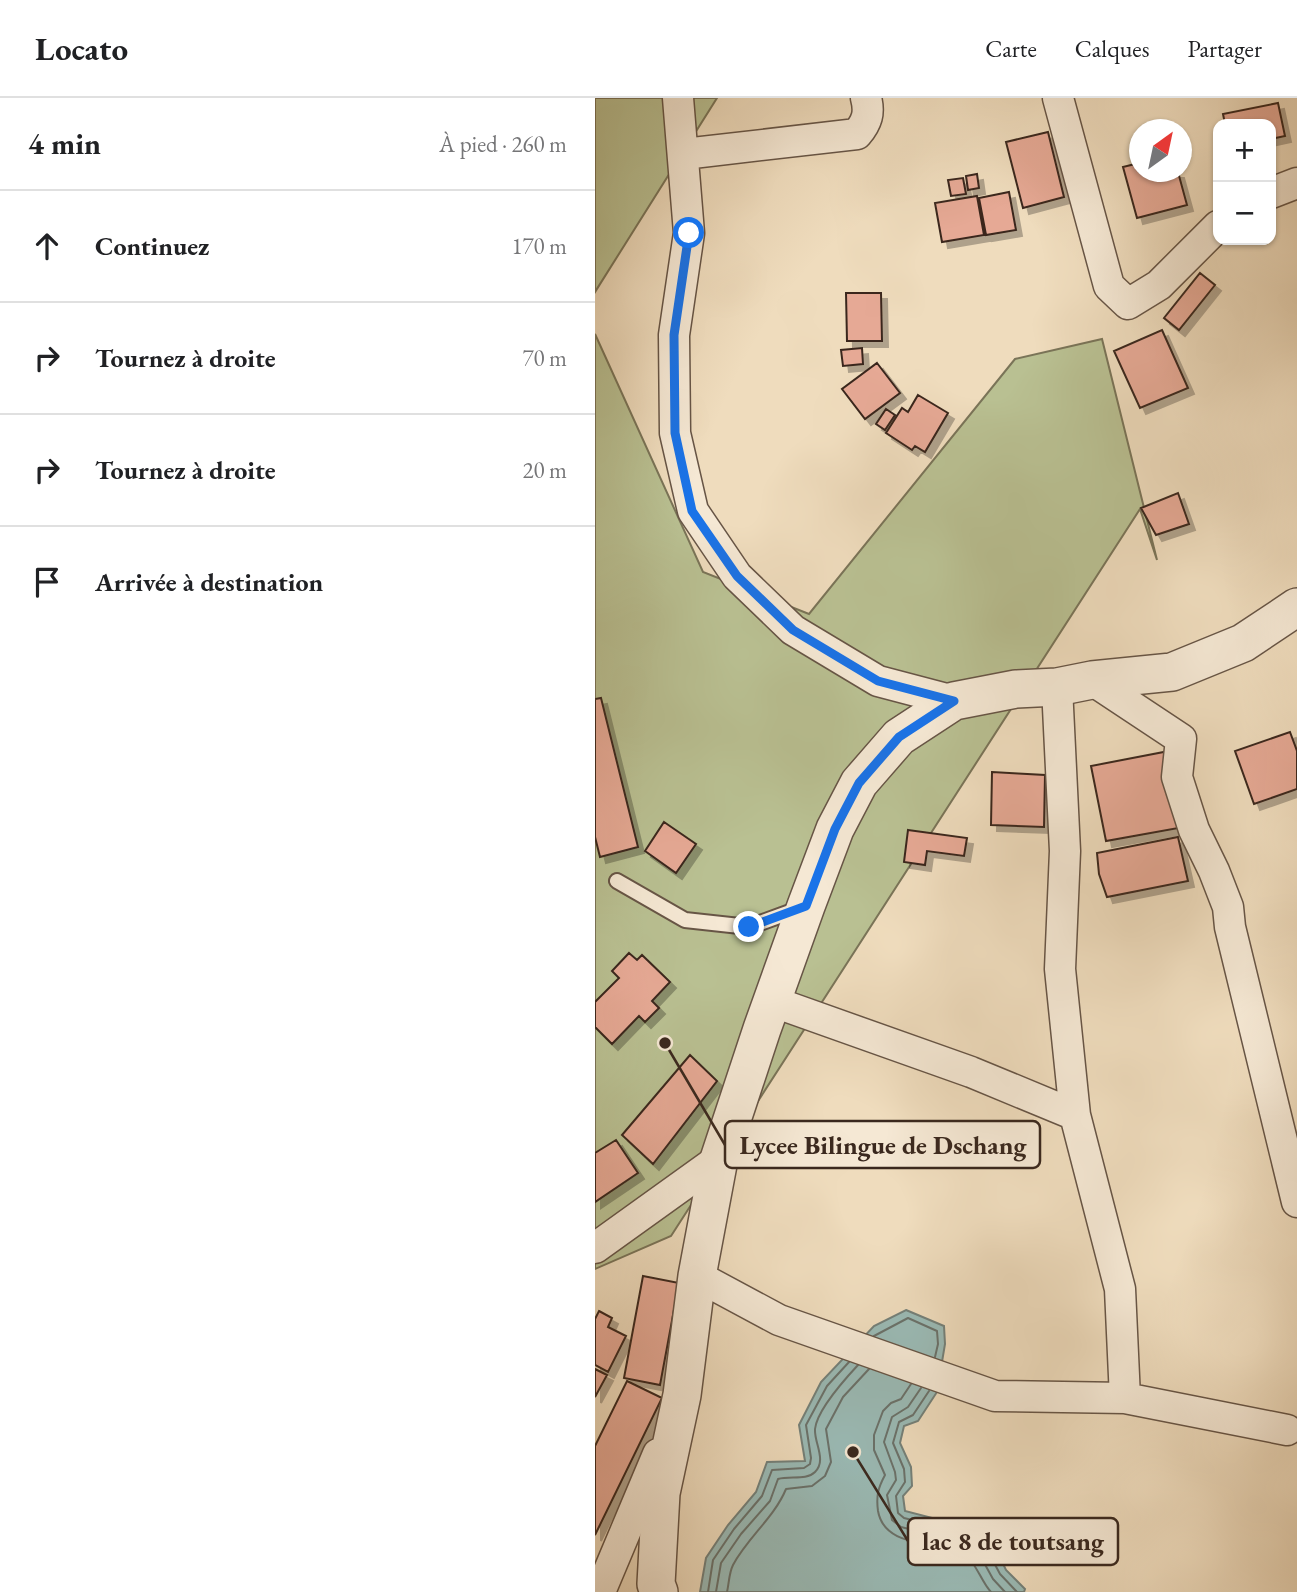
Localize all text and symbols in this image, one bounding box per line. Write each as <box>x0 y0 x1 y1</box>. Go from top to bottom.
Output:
text: Locato <box>35 27 128 70</box>
text: Carte <box>985 33 1037 64</box>
text: Calques <box>1075 33 1149 64</box>
text: Partager <box>1187 33 1262 64</box>
north arrow <box>1129 119 1192 182</box>
map controls <box>1213 119 1276 245</box>
button: + <box>1213 119 1276 182</box>
text: 4 min <box>28 124 101 163</box>
text: À pied · 260 m <box>439 129 567 159</box>
button: − <box>1213 182 1276 245</box>
route start <box>673 217 704 248</box>
icon: ahead <box>28 227 66 265</box>
text: Continuez <box>95 229 209 263</box>
text: 170 m <box>511 231 567 261</box>
icon: right <box>28 339 66 377</box>
text: Tournez à droite <box>95 341 276 375</box>
text: 70 m <box>522 343 567 373</box>
icon: right <box>28 451 66 489</box>
text: Tournez à droite <box>95 453 276 487</box>
text: 20 m <box>522 455 567 485</box>
icon: arrive <box>28 563 66 601</box>
text: Arrivée à destination <box>95 565 323 599</box>
route end <box>733 911 764 942</box>
callout: Lycee Bilingue de Dschang <box>725 1121 1040 1168</box>
text: Lycee Bilingue de Dschang <box>740 1128 1027 1162</box>
callout: lac 8 de toutsang <box>908 1518 1118 1565</box>
text: lac 8 de toutsang <box>922 1524 1105 1558</box>

